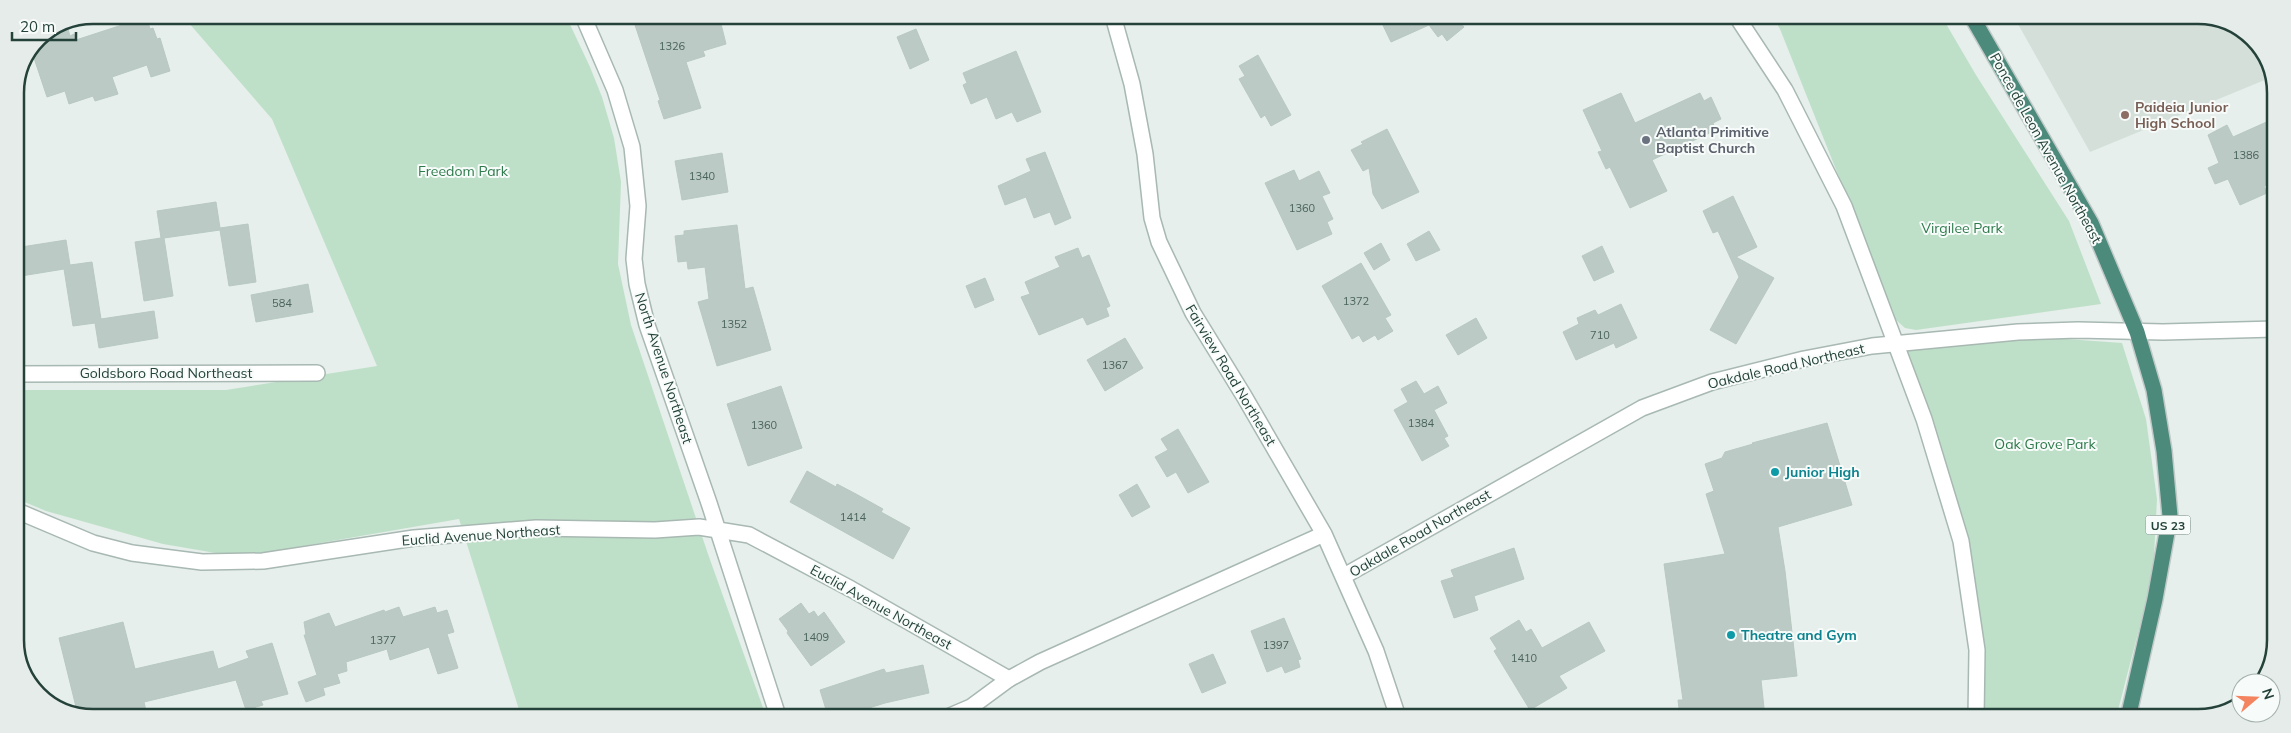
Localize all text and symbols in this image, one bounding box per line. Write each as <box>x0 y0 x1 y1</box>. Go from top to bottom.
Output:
scale bar <box>12 10 76 42</box>
text: 20 m <box>20 17 55 36</box>
house number: 1326 <box>659 39 686 53</box>
street label: Ponce de Leon Avenue Northeast <box>1986 50 2106 246</box>
place label: Paideia Junior High School <box>2135 98 2229 132</box>
marker: Paideia Junior High School <box>2119 109 2131 121</box>
place label: Atlanta Primitive Baptist Church <box>1656 123 1769 157</box>
marker: Atlanta Primitive Baptist Church <box>1640 134 1652 146</box>
house number: 1386 <box>2233 148 2260 162</box>
park label: Freedom Park <box>418 162 509 180</box>
house number: 1340 <box>689 169 716 183</box>
house number: 1360 <box>1289 201 1316 215</box>
park label: Virgilee Park <box>1921 219 2004 237</box>
street label: North Avenue Northeast <box>631 290 697 446</box>
house number: 1372 <box>1343 294 1370 308</box>
house number: 584 <box>272 296 292 310</box>
street label: Fairview Road Northeast <box>1182 301 1280 449</box>
house number: 1352 <box>721 317 748 331</box>
house number: 710 <box>1590 328 1610 342</box>
street label: Oakdale Road Northeast <box>1706 339 1866 393</box>
house number: 1367 <box>1102 358 1128 372</box>
street label: Goldsboro Road Northeast <box>80 364 252 382</box>
house number: 1384 <box>1408 416 1435 430</box>
house number: 1360 <box>751 418 778 432</box>
park label: Oak Grove Park <box>1994 435 2096 453</box>
place label: Junior High <box>1785 463 1860 481</box>
marker: Junior High <box>1769 466 1781 478</box>
street label: Oakdale Road Northeast <box>1346 485 1494 581</box>
house number: 1414 <box>840 510 867 524</box>
road number: US 23 <box>2146 516 2190 534</box>
street label: Euclid Avenue Northeast <box>401 520 561 550</box>
street label: Euclid Avenue Northeast <box>807 561 955 654</box>
place label: Theatre and Gym <box>1741 626 1857 644</box>
marker: Theatre and Gym <box>1725 629 1737 641</box>
house number: 1409 <box>803 630 829 644</box>
house number: 1377 <box>370 633 396 647</box>
house number: 1397 <box>1263 638 1289 652</box>
house number: 1410 <box>1511 651 1538 665</box>
north arrow <box>2231 673 2281 723</box>
text: N <box>2258 686 2279 702</box>

